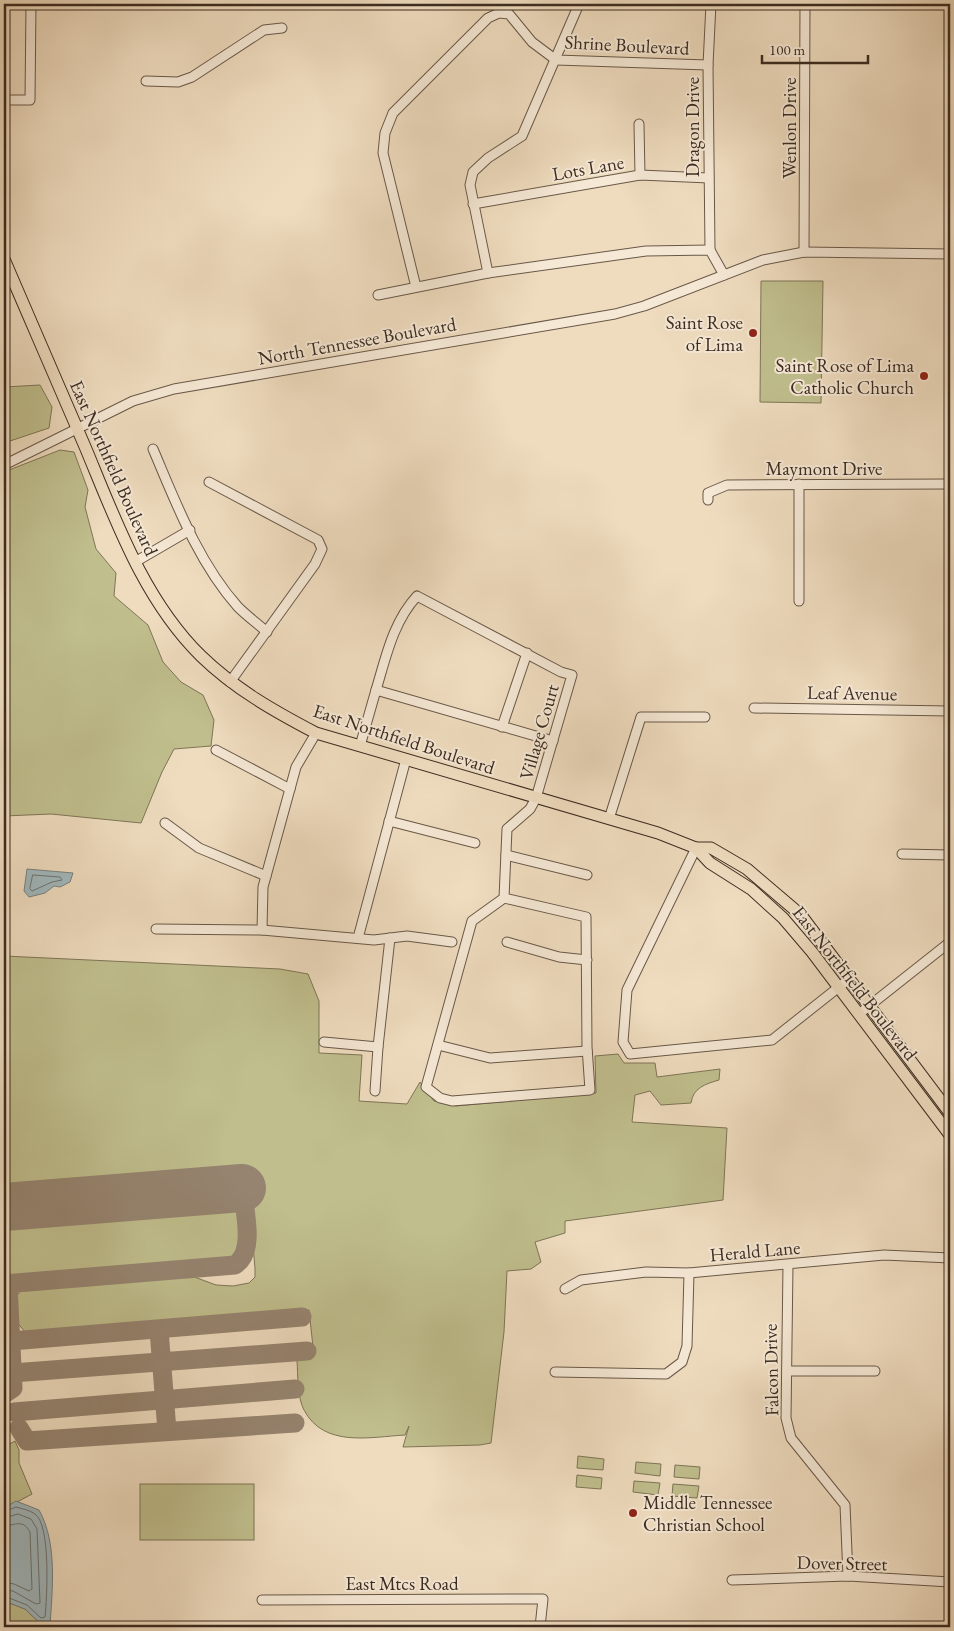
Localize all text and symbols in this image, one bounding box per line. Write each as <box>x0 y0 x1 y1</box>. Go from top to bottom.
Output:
street label: Shrine Boulevard <box>564 29 690 61</box>
scale bar <box>762 32 868 64</box>
text: 100 m <box>769 40 806 59</box>
street label: Dragon Drive <box>680 77 705 177</box>
street label: Wenlon Drive <box>777 77 802 179</box>
street label: Lots Lane <box>550 149 626 187</box>
place label: Saint Rose of Lima <box>666 310 743 357</box>
street label: North Tennessee Boulevard <box>256 311 458 371</box>
marker: Saint Rose of Lima <box>747 327 759 339</box>
place label: Saint Rose of Lima Catholic Church <box>775 353 914 400</box>
marker: Saint Rose of Lima Catholic Church <box>918 370 930 382</box>
street label: East Northfield Boulevard <box>64 376 164 560</box>
street label: Maymont Drive <box>765 456 883 481</box>
street label: Leaf Avenue <box>807 680 897 706</box>
street label: Village Court <box>513 681 565 783</box>
street label: East Northfield Boulevard <box>310 698 498 780</box>
street label: East Northfield Boulevard <box>787 901 923 1066</box>
street label: Herald Lane <box>709 1235 801 1267</box>
street label: Falcon Drive <box>758 1324 784 1416</box>
place label: Middle Tennessee Christian School <box>643 1490 772 1537</box>
marker: Middle Tennessee Christian School <box>627 1507 639 1519</box>
street label: Dover Street <box>796 1550 888 1576</box>
street label: East Mtcs Road <box>345 1571 459 1596</box>

